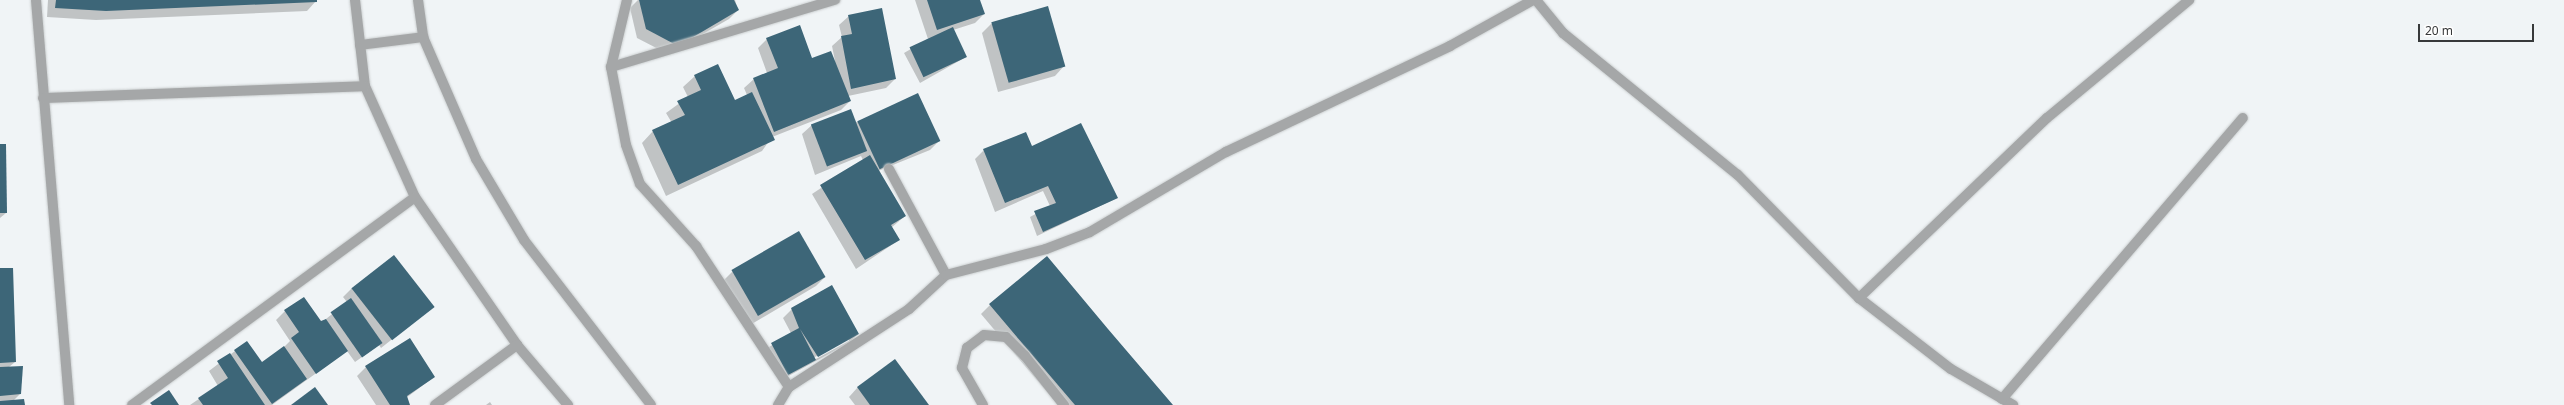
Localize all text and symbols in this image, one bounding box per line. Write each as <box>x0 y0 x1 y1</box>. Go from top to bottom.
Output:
scale bar <box>2420 16 2536 42</box>
text: 20 m <box>2425 22 2453 39</box>

